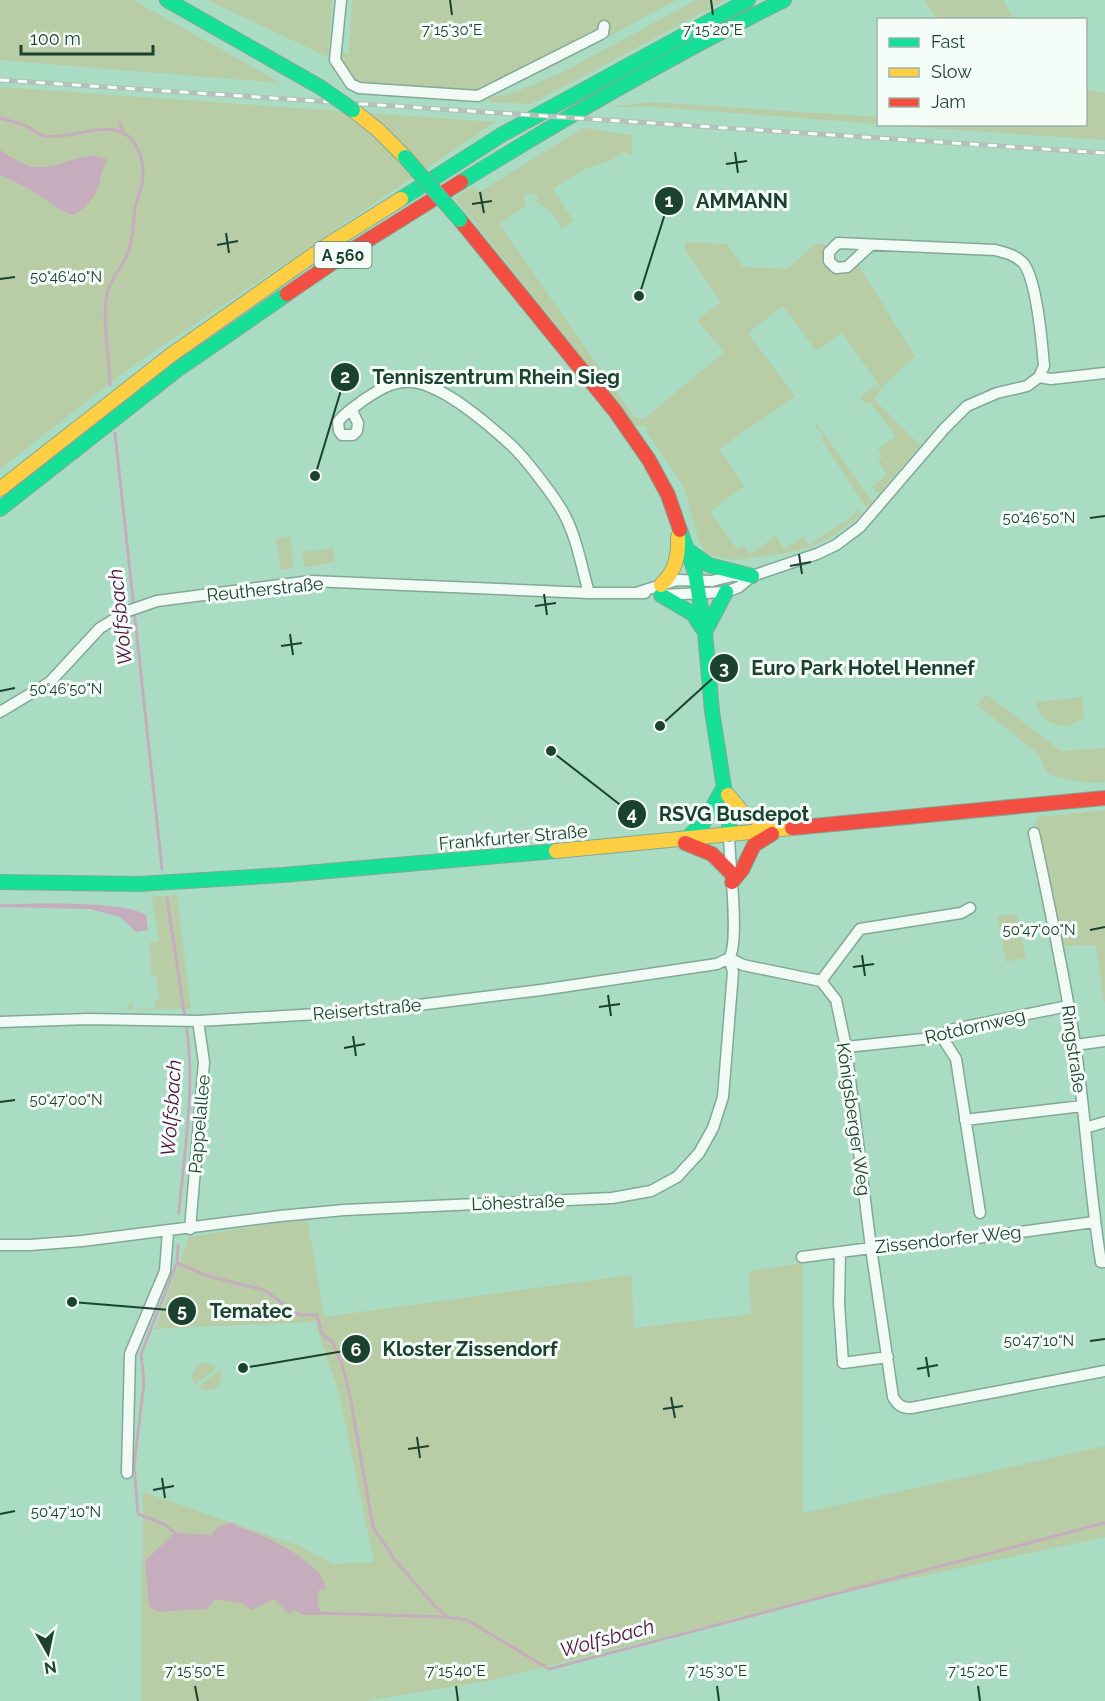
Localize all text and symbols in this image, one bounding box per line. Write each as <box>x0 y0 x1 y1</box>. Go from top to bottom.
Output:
scale bar <box>21 18 153 56</box>
legend <box>877 18 1087 126</box>
text: 7°15'30"E <box>422 21 482 39</box>
text: 7°15'20"E <box>683 21 743 39</box>
text: 100 m <box>30 28 81 49</box>
text: Fast <box>931 31 965 52</box>
text: Slow <box>931 61 972 82</box>
text: Jam <box>931 91 966 112</box>
callout: AMMANN <box>654 182 800 220</box>
text: AMMANN <box>696 189 788 213</box>
text: 1 <box>665 190 674 211</box>
road number: A 560 <box>314 242 372 268</box>
text: 50°46'40"N <box>30 268 102 286</box>
callout: Tenniszentrum Rhein Sieg <box>330 358 632 396</box>
text: Tenniszentrum Rhein Sieg <box>372 365 620 389</box>
text: 2 <box>340 366 350 387</box>
text: 50°46'50"N <box>1003 509 1075 527</box>
water label: Wolfsbach <box>103 568 137 666</box>
street label: Reutherstraße <box>206 572 325 606</box>
callout: Euro Park Hotel Hennef <box>709 649 987 687</box>
text: Euro Park Hotel Hennef <box>751 656 975 680</box>
text: 3 <box>719 657 729 678</box>
text: 50°46'50"N <box>30 680 102 698</box>
callout: RSVG Busdepot <box>617 795 822 833</box>
text: RSVG Busdepot <box>659 802 810 826</box>
text: 4 <box>627 803 637 824</box>
street label: Frankfurter Straße <box>438 820 589 854</box>
text: 50°47'00"N <box>1002 921 1076 939</box>
street label: Reisertstraße <box>312 994 423 1024</box>
street label: Rotdornweg <box>923 1004 1027 1048</box>
street label: Ringstraße <box>1057 1004 1091 1095</box>
street label: Königsberger Weg <box>833 1041 875 1197</box>
water label: Wolfsbach <box>156 1059 186 1157</box>
street label: Pappelallee <box>184 1073 214 1174</box>
text: 50°47'00"N <box>29 1091 103 1109</box>
street label: Löhestraße <box>471 1190 565 1214</box>
street label: Zissendorfer Weg <box>874 1221 1022 1257</box>
callout: Tematec <box>167 1292 304 1330</box>
text: Tematec <box>209 1299 293 1323</box>
text: 5 <box>177 1300 187 1321</box>
callout: Kloster Zissendorf <box>341 1330 570 1368</box>
text: 50°47'10"N <box>1004 1332 1074 1350</box>
text: Kloster Zissendorf <box>383 1337 558 1361</box>
text: 6 <box>351 1339 362 1360</box>
text: 50°47'10"N <box>31 1503 101 1521</box>
water label: Wolfsbach <box>557 1614 657 1662</box>
north arrow <box>18 1623 78 1683</box>
text: N <box>43 1657 58 1678</box>
text: 7°15'50"E <box>165 1662 225 1680</box>
text: 7°15'40"E <box>426 1662 486 1680</box>
text: 7°15'30"E <box>687 1662 747 1680</box>
text: 7°15'20"E <box>948 1662 1008 1680</box>

